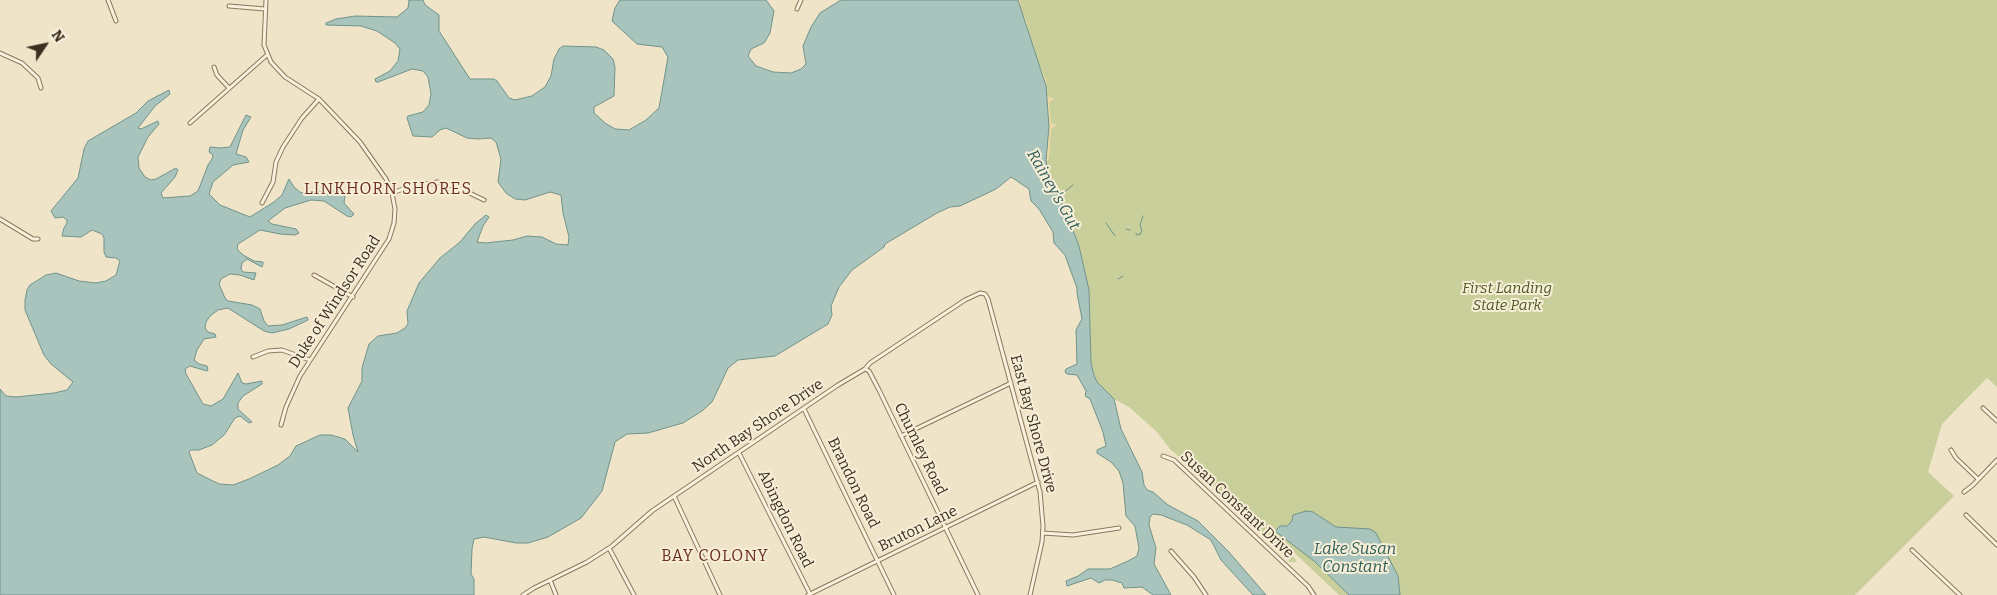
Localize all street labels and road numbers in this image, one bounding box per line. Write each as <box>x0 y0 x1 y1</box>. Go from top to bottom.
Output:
street label: Duke of Windsor Road <box>285 232 385 372</box>
street label: East Bay Shore Drive <box>1006 353 1060 495</box>
street label: North Bay Shore Drive <box>689 376 827 476</box>
street label: Chumley Road <box>890 400 950 498</box>
street label: Brandon Road <box>823 435 883 531</box>
street label: Susan Constant Drive <box>1176 448 1298 562</box>
street label: Abingdon Road <box>754 467 816 571</box>
street label: Bruton Lane <box>876 502 960 556</box>

